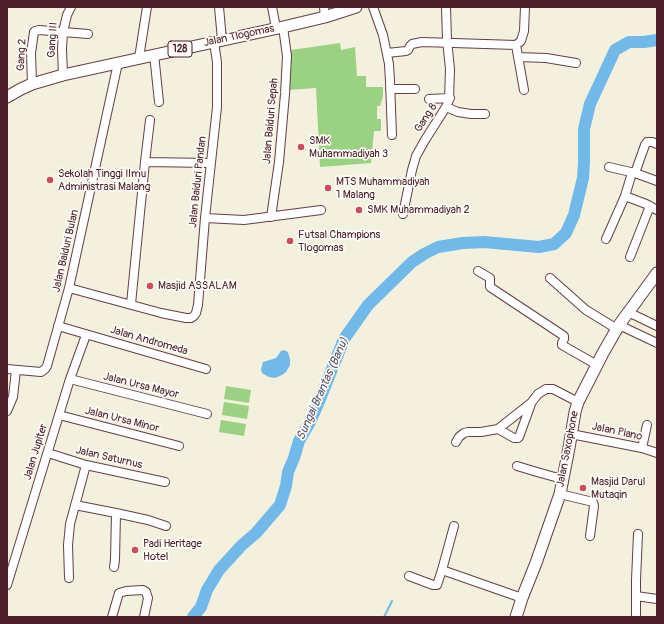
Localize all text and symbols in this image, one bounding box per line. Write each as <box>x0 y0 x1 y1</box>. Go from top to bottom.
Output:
street label: Gang III <box>45 22 61 58</box>
street label: Jalan Tlogomas <box>202 22 276 50</box>
street label: Gang 2 <box>15 38 29 72</box>
road number: 128 <box>168 41 192 57</box>
street label: Jalan Baiduri Sepah <box>261 77 281 165</box>
street label: Gang 8 <box>412 101 440 135</box>
place label: SMK Muhammadiyah 3 <box>309 134 388 160</box>
street label: Jalan Baiduri Pandan <box>187 136 209 228</box>
marker: SMK Muhammadiyah 3 <box>296 142 306 152</box>
place label: Sekolah Tinggi Ilmu Administrasi Malang <box>58 167 150 193</box>
marker: Sekolah Tinggi Ilmu Administrasi Malang <box>45 175 55 185</box>
place label: MTS Muhammadiyah 1 Malang <box>336 175 430 201</box>
marker: MTS Muhammadiyah 1 Malang <box>323 183 333 193</box>
place label: SMK Muhammadiyah 2 <box>367 203 470 217</box>
marker: SMK Muhammadiyah 2 <box>354 205 364 215</box>
street label: Jalan Baiduri Bulan <box>50 208 82 294</box>
place label: Futsal Champions Tlogomas <box>298 228 380 254</box>
marker: Futsal Champions Tlogomas <box>285 236 295 246</box>
place label: Masjid ASSALAM <box>158 279 237 293</box>
marker: Masjid ASSALAM <box>145 281 155 291</box>
street label: Jalan Andromeda <box>109 324 189 358</box>
water label: Sungai Brantas (Banu) <box>294 336 352 442</box>
street label: Jalan Ursa Mayor <box>102 370 180 402</box>
street label: Jalan Ursa Minor <box>83 404 161 436</box>
street label: Jalan Saxophone <box>554 410 582 488</box>
street label: Jalan Piano <box>590 420 644 444</box>
street label: Jalan Jupiter <box>21 422 51 482</box>
street label: Jalan Saturnus <box>74 444 144 472</box>
place label: Masjid Darul Mutaqin <box>591 475 645 501</box>
marker: Masjid Darul Mutaqin <box>578 483 588 493</box>
place label: Padi Heritage Hotel <box>143 537 202 563</box>
marker: Padi Heritage Hotel <box>130 545 140 555</box>

